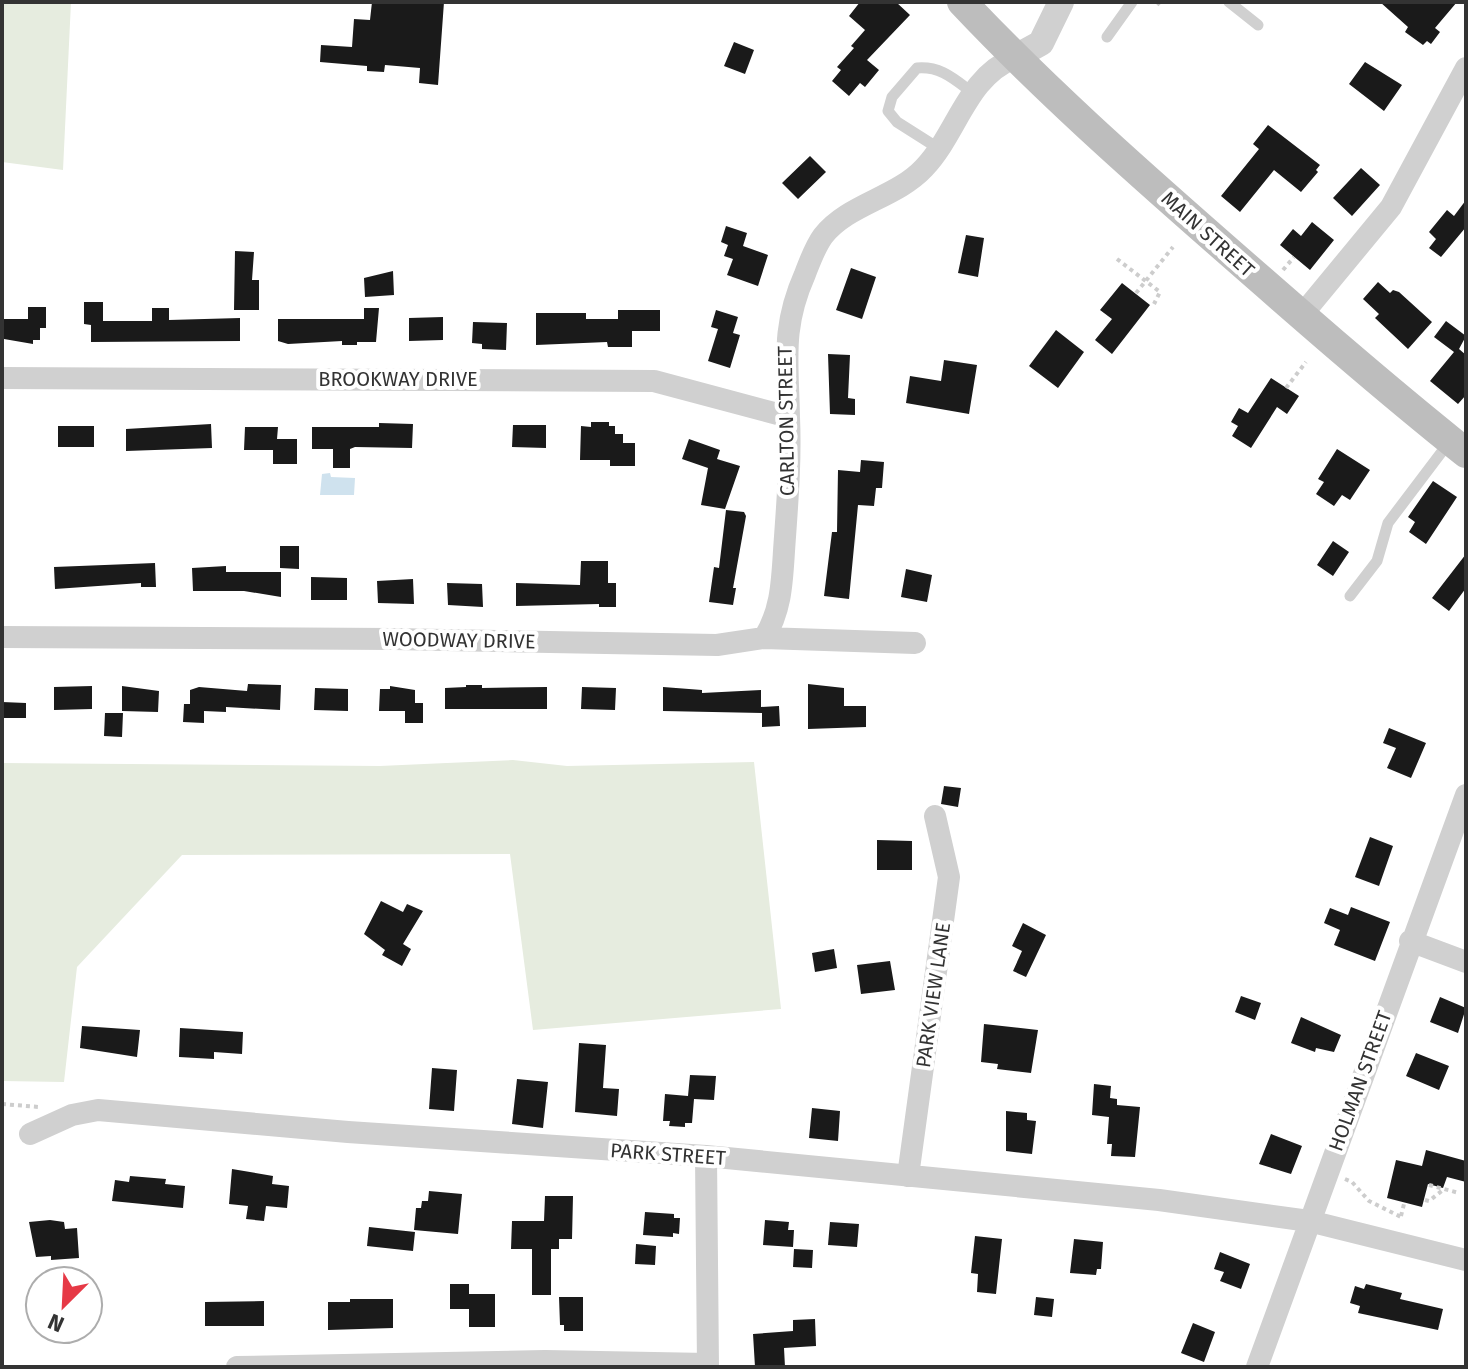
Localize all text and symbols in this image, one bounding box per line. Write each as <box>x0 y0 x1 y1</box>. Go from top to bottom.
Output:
street label: MAIN STREET <box>1157 186 1260 282</box>
street label: CARLTON STREET <box>773 345 799 496</box>
street label: BROOKWAY DRIVE <box>318 367 478 391</box>
street label: WOODWAY DRIVE <box>382 627 536 653</box>
street label: PARK VIEW LANE <box>911 921 955 1069</box>
street label: HOLMAN STREET <box>1323 1007 1397 1155</box>
street label: PARK STREET <box>609 1138 727 1170</box>
north arrow <box>24 1265 104 1345</box>
text: N <box>44 1308 68 1338</box>

